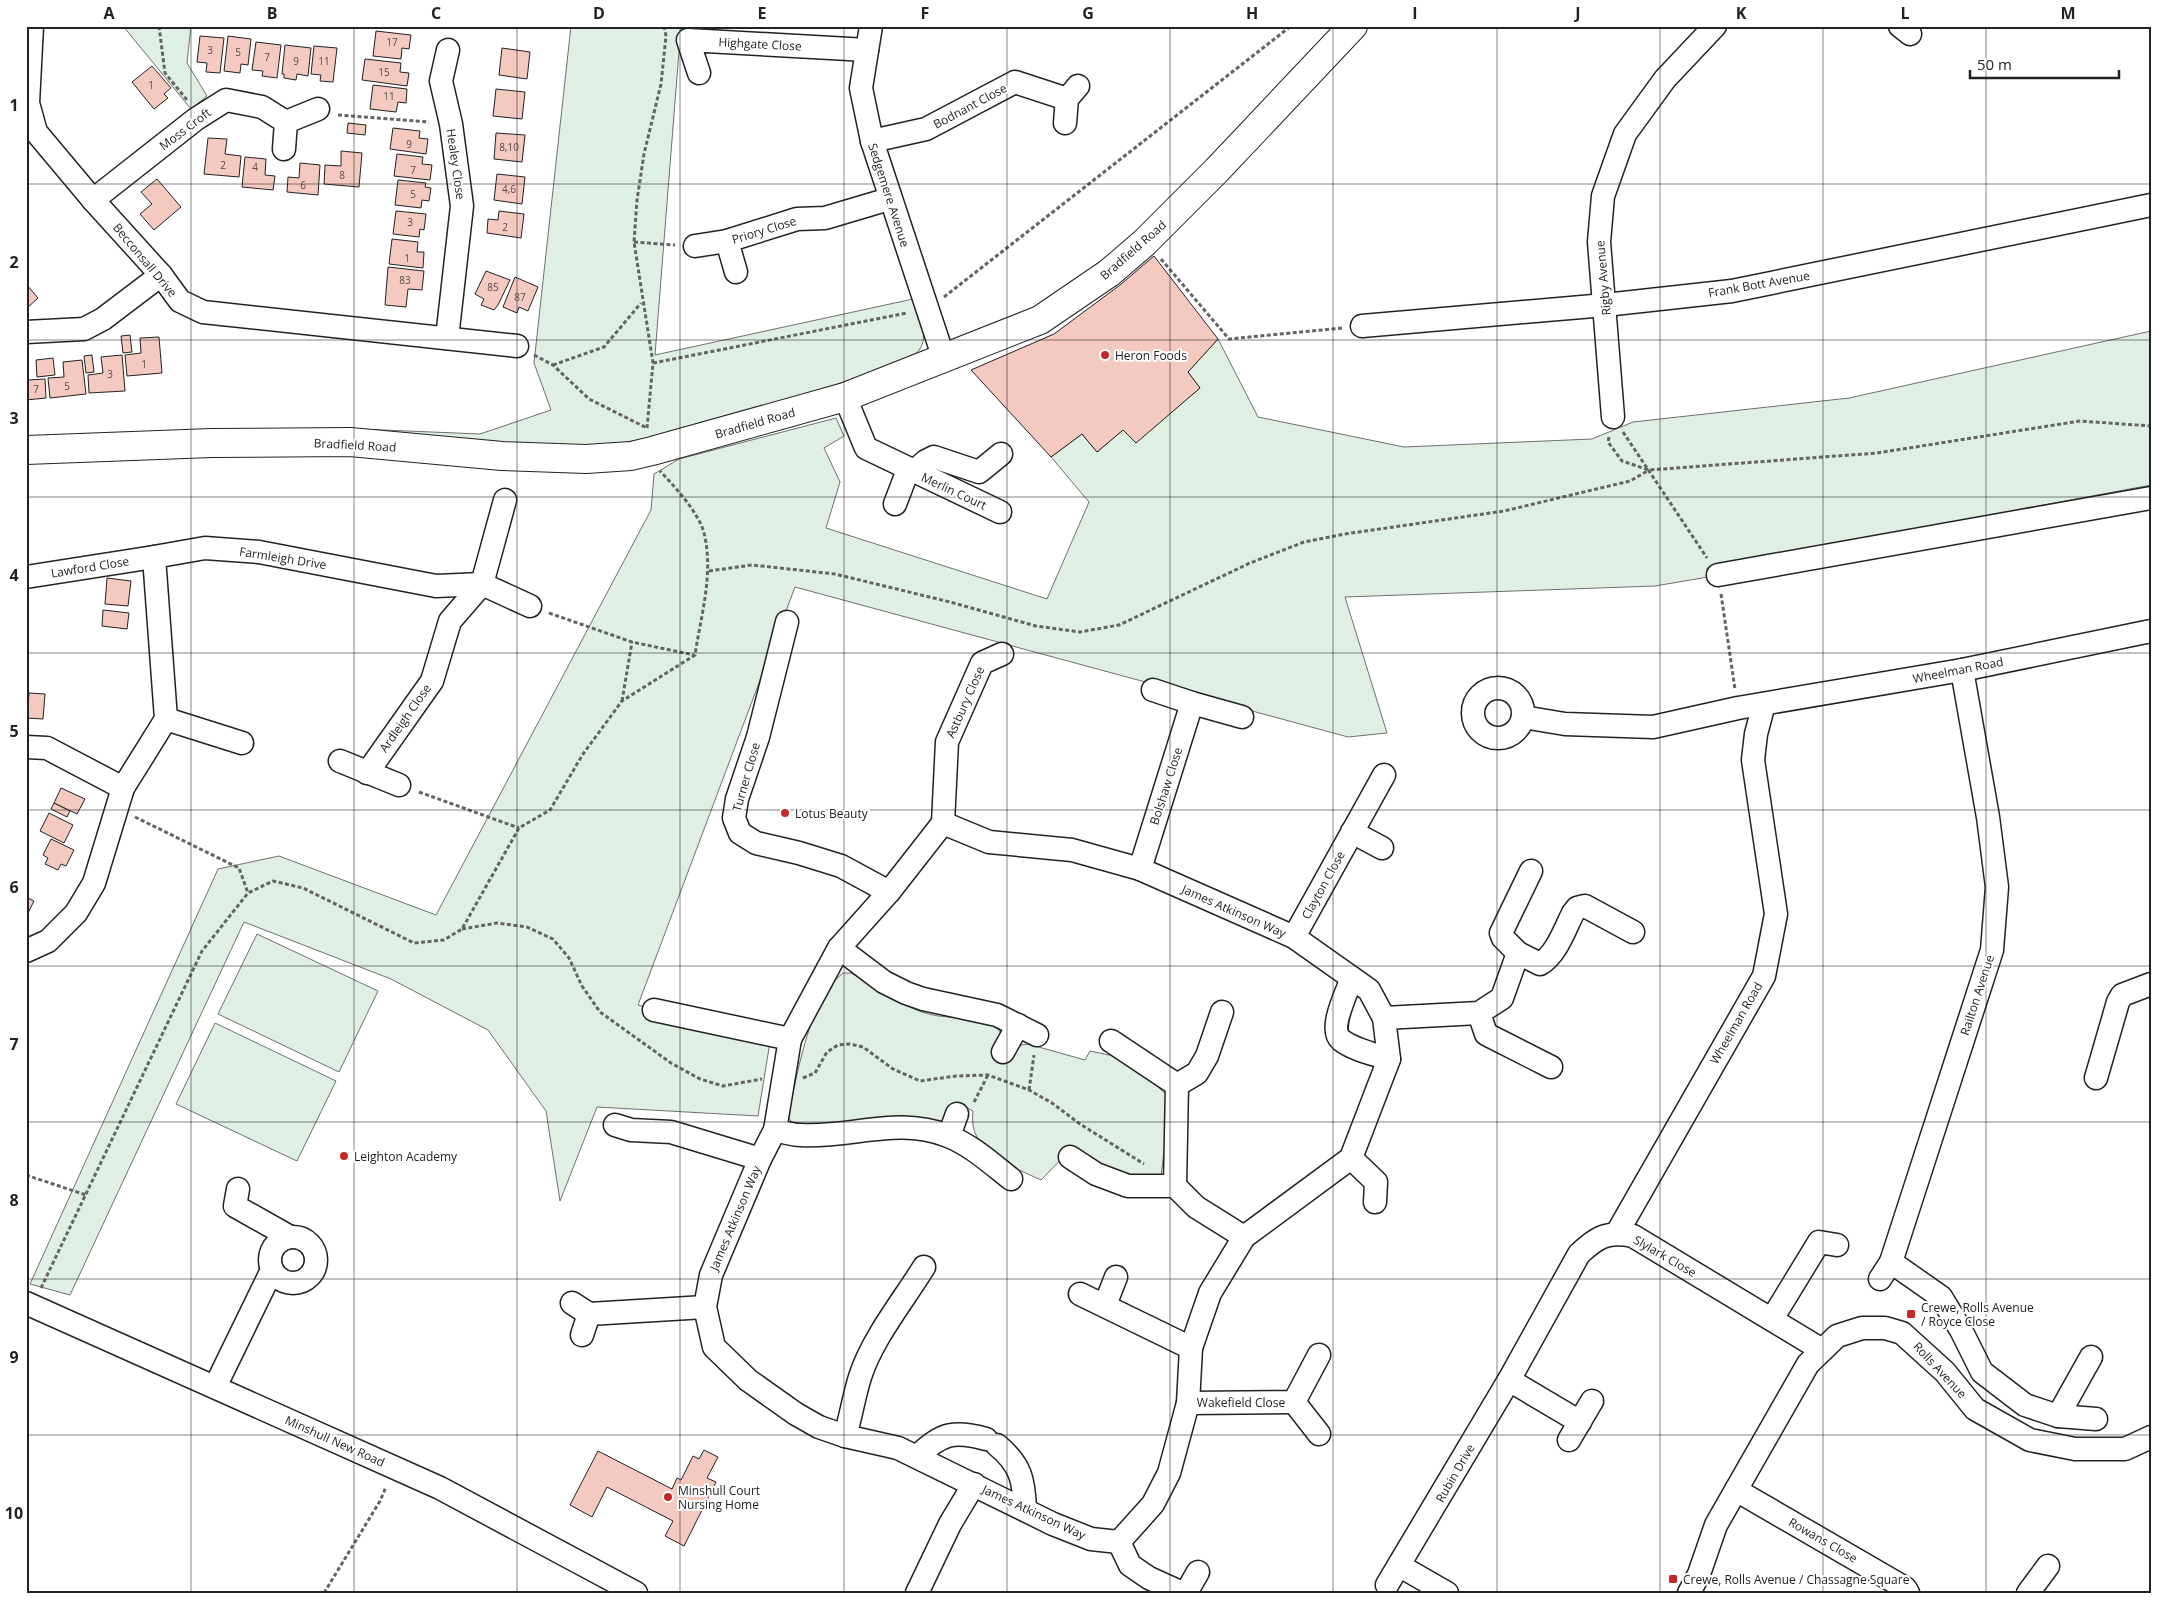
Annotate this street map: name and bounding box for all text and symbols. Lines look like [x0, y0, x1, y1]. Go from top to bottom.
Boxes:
text: A [103, 2, 115, 24]
text: B [267, 2, 277, 24]
text: C [431, 2, 441, 24]
text: D [593, 2, 605, 24]
text: E [758, 2, 767, 24]
text: F [921, 2, 929, 24]
text: G [1082, 2, 1094, 24]
text: H [1246, 2, 1258, 24]
text: I [1412, 2, 1418, 24]
text: J [1573, 2, 1581, 24]
text: K [1736, 2, 1747, 24]
text: L [1900, 2, 1910, 24]
text: M [2060, 2, 2076, 24]
street label: Highgate Close [718, 33, 802, 55]
house number: 17 [386, 35, 398, 49]
house number: 3 [207, 43, 213, 57]
house number: 5 [235, 45, 241, 59]
scale bar [1970, 48, 2118, 80]
house number: 7 [264, 50, 270, 64]
house number: 9 [293, 54, 299, 68]
house number: 11 [318, 54, 330, 68]
text: 50 m [1977, 54, 2012, 74]
house number: 15 [378, 65, 390, 79]
house number: 1 [148, 78, 154, 92]
street label: Bodnant Close [930, 79, 1010, 133]
house number: 11 [383, 89, 395, 103]
text: 1 [9, 94, 19, 116]
street label: Moss Croft [156, 104, 214, 154]
street label: Healey Close [443, 127, 469, 201]
house number: 9 [406, 137, 412, 151]
house number: 8,10 [499, 140, 519, 154]
street label: Sedgemere Avenue [864, 141, 914, 249]
house number: 2 [220, 158, 226, 172]
house number: 4 [252, 160, 258, 174]
house number: 7 [410, 163, 416, 177]
house number: 8 [339, 168, 345, 182]
house number: 6 [300, 178, 306, 192]
house number: 4,6 [502, 182, 516, 196]
house number: 5 [410, 187, 416, 201]
street label: Priory Close [730, 212, 799, 248]
house number: 3 [407, 215, 413, 229]
street label: Bradfield Road [1096, 216, 1170, 284]
street label: Becconsall Drive [109, 219, 181, 301]
house number: 2 [502, 220, 508, 234]
street label: Rigby Avenue [1591, 240, 1615, 316]
text: 2 [9, 251, 19, 273]
house number: 1 [404, 251, 410, 265]
street label: Frank Bott Avenue [1707, 267, 1811, 301]
house number: 83 [399, 273, 411, 287]
house number: 85 [487, 280, 499, 294]
house number: 87 [514, 290, 526, 304]
place label: Heron Foods [1115, 347, 1187, 364]
marker: Heron Foods [1099, 349, 1111, 361]
house number: 1 [141, 357, 147, 371]
house number: 3 [107, 367, 113, 381]
house number: 5 [64, 379, 70, 393]
house number: 7 [33, 382, 39, 396]
street label: Bradfield Road [713, 403, 797, 443]
text: 3 [9, 407, 19, 429]
street label: Bradfield Road [313, 434, 397, 456]
street label: Merlin Court [919, 468, 989, 514]
street label: Farmleigh Drive [238, 543, 328, 573]
street label: Lawford Close [50, 552, 131, 582]
text: 4 [9, 564, 19, 586]
street label: Wheelman Road [1911, 653, 2005, 687]
street label: Astbury Close [942, 663, 988, 740]
street label: Ardleigh Close [375, 680, 435, 756]
text: 5 [9, 720, 19, 742]
street label: Turner Close [728, 740, 764, 814]
street label: Bolshaw Close [1145, 745, 1187, 827]
place label: Lotus Beauty [795, 805, 869, 822]
marker: Lotus Beauty [779, 807, 791, 819]
street label: Clayton Close [1297, 848, 1349, 922]
text: 6 [9, 876, 19, 898]
street label: James Atkinson Way [1178, 880, 1290, 942]
street label: Railton Avenue [1956, 952, 1998, 1038]
street label: Wheelman Road [1706, 979, 1766, 1067]
text: 7 [9, 1033, 19, 1055]
place label: Leighton Academy [354, 1148, 458, 1165]
marker: Leighton Academy [338, 1150, 350, 1162]
street label: James Atkinson Way [705, 1162, 765, 1274]
text: 8 [9, 1189, 19, 1211]
street label: Slylark Close [1630, 1231, 1700, 1281]
place label: Crewe, Rolls Avenue / Royce Close [1921, 1299, 2034, 1330]
marker: Crewe, Rolls Avenue / Royce Close [1905, 1308, 1917, 1320]
street label: Rolls Avenue [1909, 1338, 1971, 1402]
text: 9 [9, 1346, 19, 1368]
street label: Wakefield Close [1197, 1394, 1285, 1411]
street label: Minshull New Road [282, 1411, 388, 1471]
street label: Rubin Drive [1431, 1440, 1479, 1505]
street label: James Atkinson Way [979, 1480, 1089, 1544]
place label: Minshull Court Nursing Home [678, 1482, 760, 1513]
marker: Minshull Court Nursing Home [662, 1491, 674, 1503]
text: 10 [5, 1502, 23, 1524]
street label: Rowans Close [1785, 1513, 1861, 1567]
place label: Crewe, Rolls Avenue / Chassagne Square [1683, 1571, 1910, 1588]
marker: Crewe, Rolls Avenue / Chassagne Square [1667, 1573, 1679, 1585]

